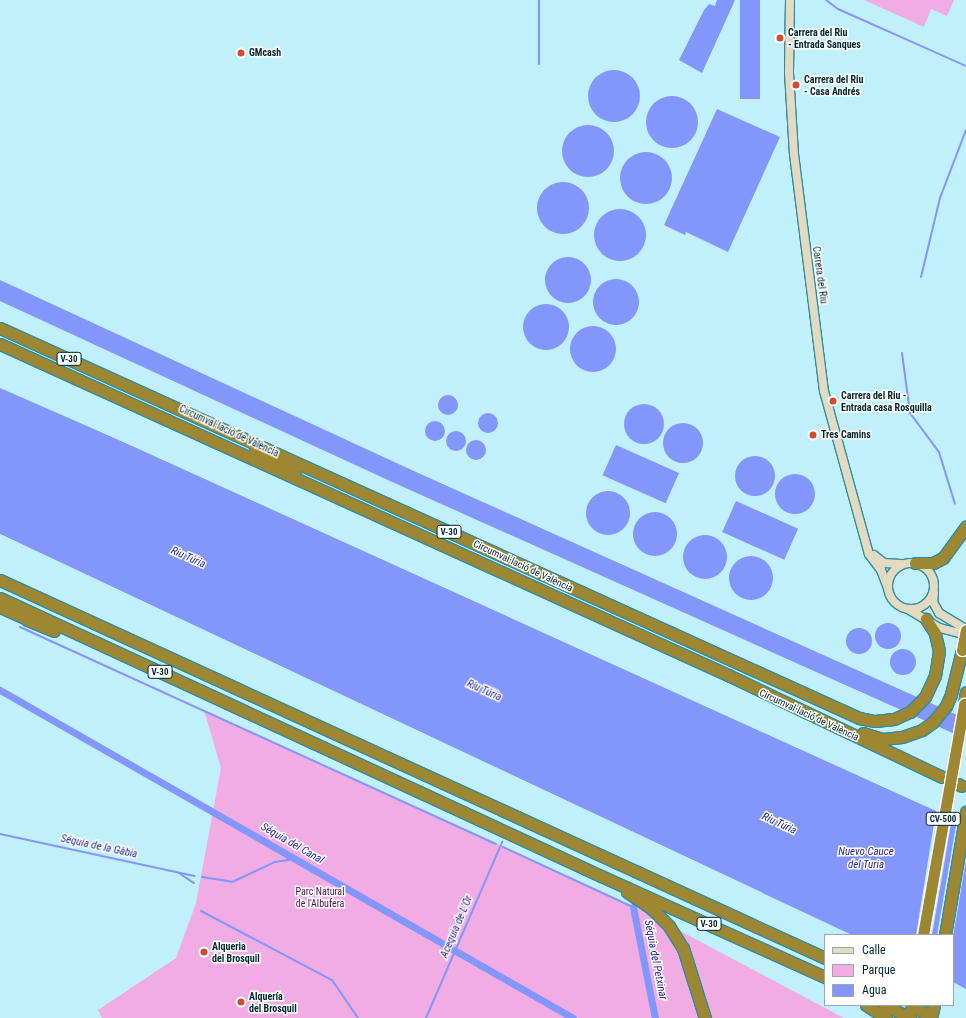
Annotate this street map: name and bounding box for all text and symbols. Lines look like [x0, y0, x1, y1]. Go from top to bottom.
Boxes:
place label: Carrera del Riu - Entrada Sanques [788, 26, 861, 50]
marker: Carrera del Riu - Entrada Sanques [775, 33, 785, 43]
place label: GMcash [249, 47, 281, 59]
marker: GMcash [236, 48, 246, 58]
place label: Carrera del Riu - Casa Andrés [804, 73, 863, 96]
marker: Carrera del Riu - Casa Andrés [791, 80, 801, 90]
street label: Carrera del Riu [810, 246, 830, 304]
road number: V-30 [56, 352, 82, 366]
place label: Carrera del Riu - Entrada casa Rosquilla [841, 389, 932, 412]
marker: Carrera del Riu - Entrada casa Rosquilla [828, 396, 838, 406]
street label: Circumval·lació de València [177, 403, 281, 459]
place label: Tres Camins [821, 429, 871, 441]
marker: Tres Camins [808, 430, 818, 440]
road number: V-30 [436, 525, 462, 539]
street label: Circumval·lació de València [471, 538, 575, 594]
water label: Riu Túria [169, 544, 207, 572]
road number: V-30 [147, 665, 173, 679]
water label: Riu Túria [465, 677, 503, 705]
street label: Circumval·lació de València [757, 687, 861, 743]
water label: Riu Túria [760, 810, 798, 838]
road number: CV-500 [925, 812, 961, 826]
water label: Séquia del Canal [258, 821, 326, 867]
water label: Séquia de la Gàbia [59, 832, 139, 862]
water label: Nuevo Cauce del Turia [838, 846, 894, 872]
park label: Parc Natural de l'Albufera [296, 885, 344, 908]
water label: Acequia de L'Or [438, 894, 476, 960]
road number: V-30 [696, 917, 722, 931]
water label: Séquia del Petxinar [641, 919, 669, 1001]
legend [824, 934, 954, 1006]
place label: Alqueria del Brosquil [212, 940, 260, 964]
text: Calle [862, 943, 886, 957]
marker: Alqueria del Brosquil [199, 947, 209, 957]
text: Parque [862, 963, 895, 977]
text: Agua [862, 983, 886, 997]
place label: Alquería del Brosquil [249, 990, 297, 1014]
marker: Alquería del Brosquil [236, 997, 246, 1007]

